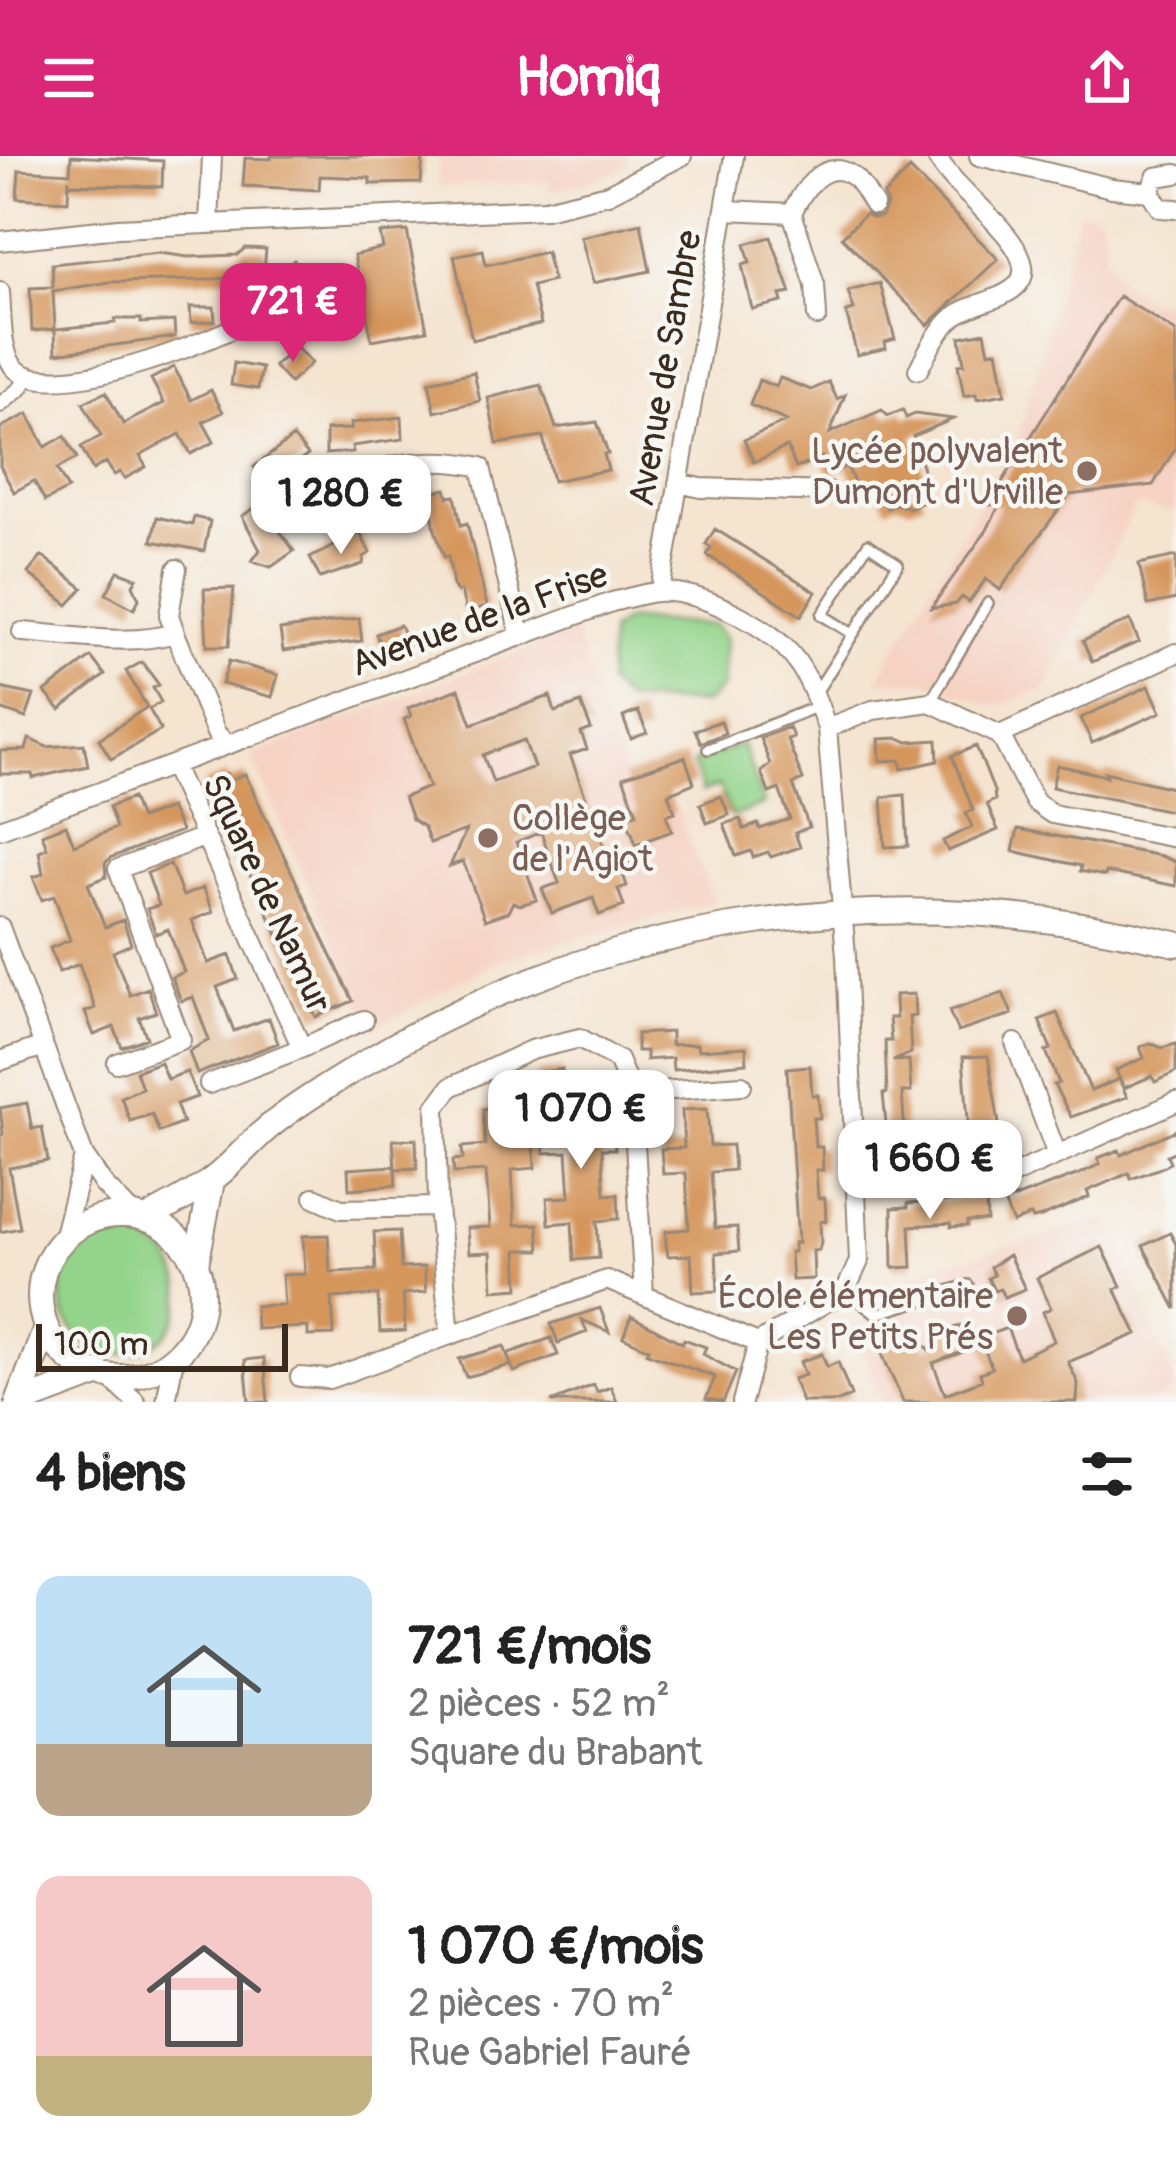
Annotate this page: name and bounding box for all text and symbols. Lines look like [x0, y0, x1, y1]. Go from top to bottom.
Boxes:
text: Homiq [516, 44, 660, 112]
icon: menu [36, 45, 102, 111]
icon: share [1074, 45, 1140, 111]
street label: Avenue de Sambre [619, 227, 712, 510]
pin: 721 € [209, 263, 377, 365]
text: 721 € [247, 277, 339, 326]
place label: Lycée polyvalent Dumont d'Urville [811, 429, 1063, 515]
pin: 1 280 € [230, 455, 452, 557]
marker: Lycée polyvalent Dumont d'Urville [1074, 458, 1100, 484]
text: 1 280 € [278, 469, 404, 518]
street label: Avenue de la Frise [345, 552, 614, 687]
street label: Square de Namur [192, 767, 342, 1020]
place label: Collège de l'Agiot [512, 796, 653, 882]
marker: Collège de l'Agiot [475, 825, 501, 851]
pin: 1 070 € [470, 1070, 692, 1172]
text: 1 070 € [515, 1084, 647, 1133]
pin: 1 660 € [819, 1120, 1041, 1222]
text: 1 660 € [865, 1134, 995, 1183]
place label: École élémentaire Les Petits Prés [718, 1274, 993, 1360]
marker: École élémentaire Les Petits Prés [1004, 1303, 1030, 1329]
scale bar [36, 1318, 288, 1371]
text: 100 m [54, 1324, 148, 1365]
icon: filters [1074, 1441, 1140, 1507]
text: 4 biens [36, 1442, 186, 1506]
text: 721 €/mois [408, 1615, 651, 1679]
icon: home [132, 1624, 276, 1768]
text: 2 pièces · 52 m² [408, 1679, 670, 1728]
text: Square du Brabant [408, 1728, 702, 1777]
text: 1 070 €/mois [408, 1915, 703, 1979]
icon: home [132, 1924, 276, 2068]
text: 2 pièces · 70 m² [408, 1979, 674, 2028]
text: Rue Gabriel Fauré [408, 2028, 692, 2077]

